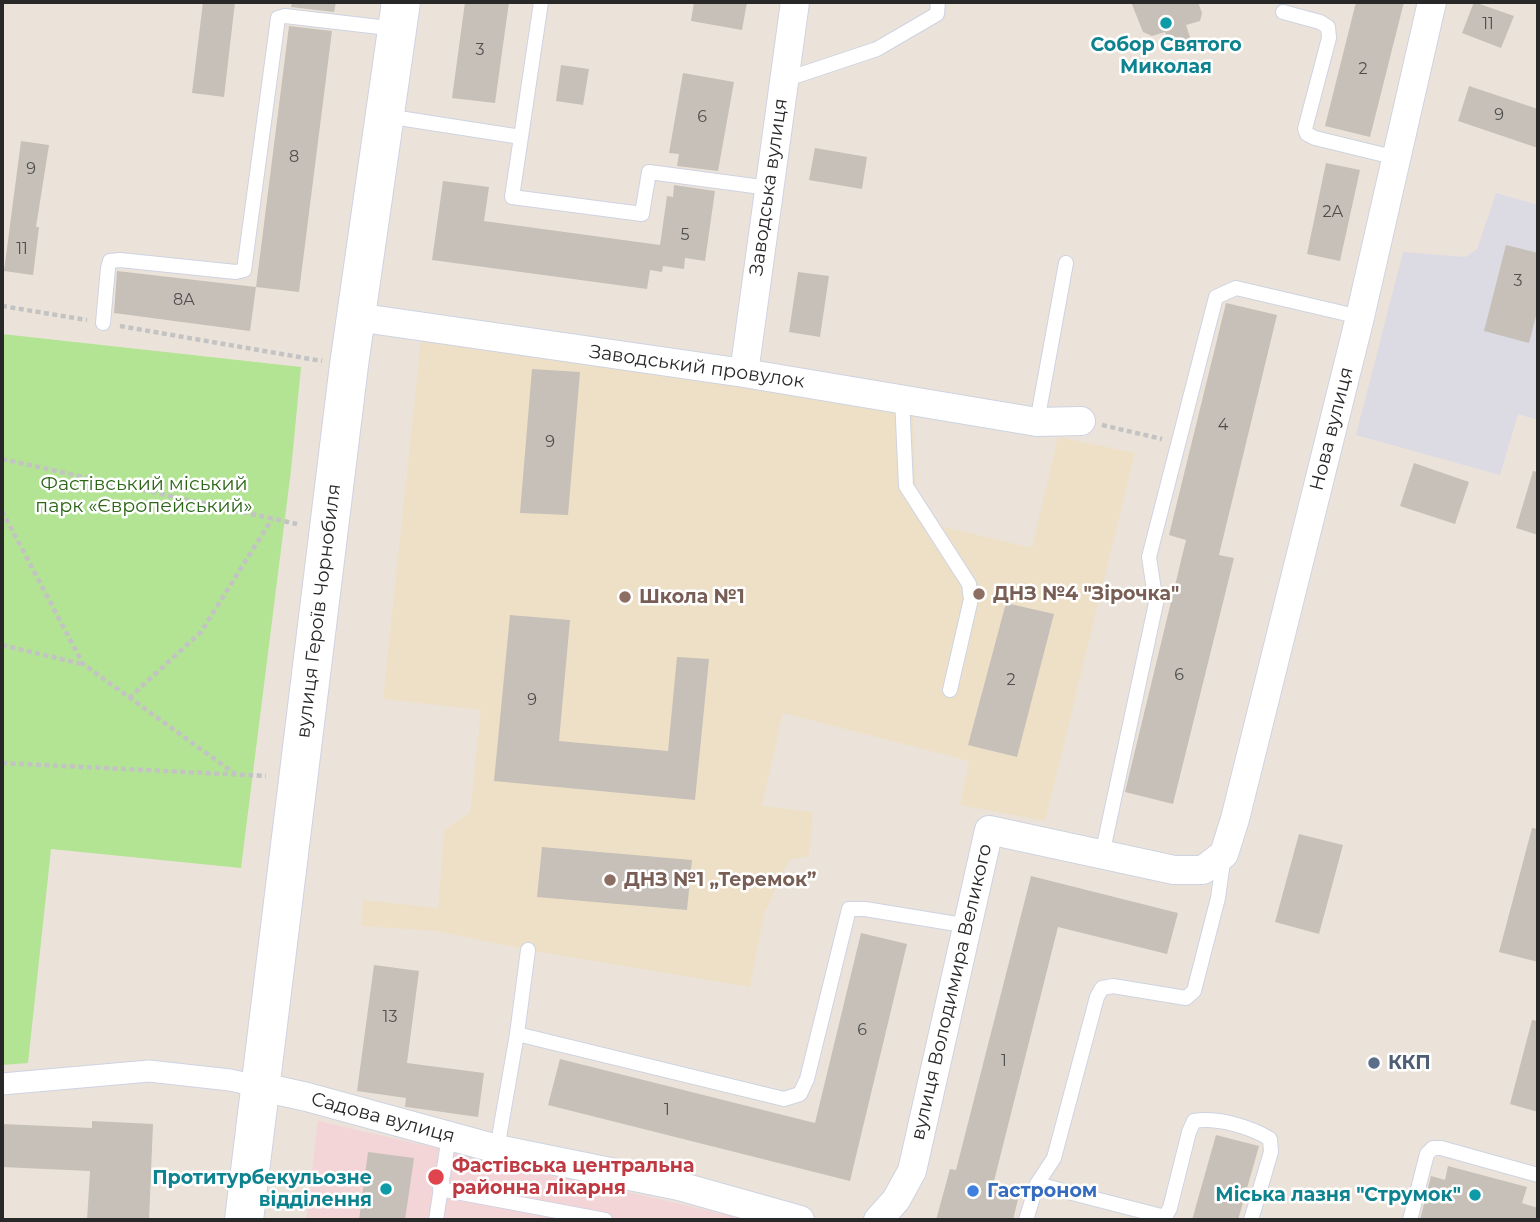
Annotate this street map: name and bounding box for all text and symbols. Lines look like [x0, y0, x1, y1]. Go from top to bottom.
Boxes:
house number: 11 [1482, 14, 1494, 34]
marker: Собор Святого Миколая [1158, 15, 1174, 31]
place label: Собор Святого Миколая [1090, 34, 1242, 78]
house number: 3 [475, 40, 485, 60]
house number: 2 [1358, 59, 1368, 79]
street label: Заводська вулиця [745, 97, 793, 277]
house number: 9 [1494, 105, 1504, 125]
house number: 6 [697, 107, 707, 127]
house number: 8 [289, 147, 299, 167]
house number: 9 [26, 159, 36, 179]
house number: 2А [1323, 202, 1343, 222]
house number: 5 [680, 225, 690, 245]
house number: 11 [16, 239, 28, 259]
house number: 3 [1513, 271, 1523, 291]
house number: 8А [173, 290, 195, 310]
street label: Заводський провулок [588, 341, 806, 393]
street label: Нова вулиця [1306, 365, 1358, 493]
house number: 4 [1218, 415, 1228, 435]
house number: 9 [545, 432, 555, 452]
park label: Фастівський міський парк «Європейський» [35, 473, 253, 517]
street label: вулиця Героїв Чорнобиля [292, 483, 346, 739]
place label: ДНЗ №4 "Зірочка" [993, 583, 1179, 605]
place label: Школа №1 [639, 586, 745, 608]
marker: ДНЗ №4 "Зірочка" [971, 586, 987, 602]
marker: Школа №1 [617, 589, 633, 605]
house number: 6 [1174, 665, 1184, 685]
house number: 2 [1006, 670, 1016, 690]
house number: 9 [527, 690, 537, 710]
street label: вулиця Володимира Великого [907, 842, 997, 1142]
place label: ДНЗ №1 „Теремок” [624, 869, 817, 891]
marker: ДНЗ №1 „Теремок” [602, 872, 618, 888]
house number: 13 [383, 1007, 397, 1027]
house number: 6 [857, 1020, 867, 1040]
house number: 1 [1001, 1051, 1007, 1071]
place label: ККП [1388, 1052, 1431, 1074]
marker: ККП [1366, 1055, 1382, 1071]
street label: Садова вулиця [309, 1088, 457, 1148]
house number: 1 [664, 1100, 670, 1120]
place label: Фастівська центральна районна лікарня [452, 1155, 694, 1199]
place label: Протитурбекульозне відділення [152, 1167, 372, 1211]
marker: Фастівська центральна районна лікарня [426, 1167, 446, 1187]
place label: Гастроном [987, 1180, 1097, 1202]
marker: Протитурбекульозне відділення [378, 1181, 394, 1197]
marker: Гастроном [965, 1183, 981, 1199]
place label: Міська лазня "Струмок" [1215, 1184, 1461, 1206]
marker: Міська лазня "Струмок" [1467, 1187, 1483, 1203]

